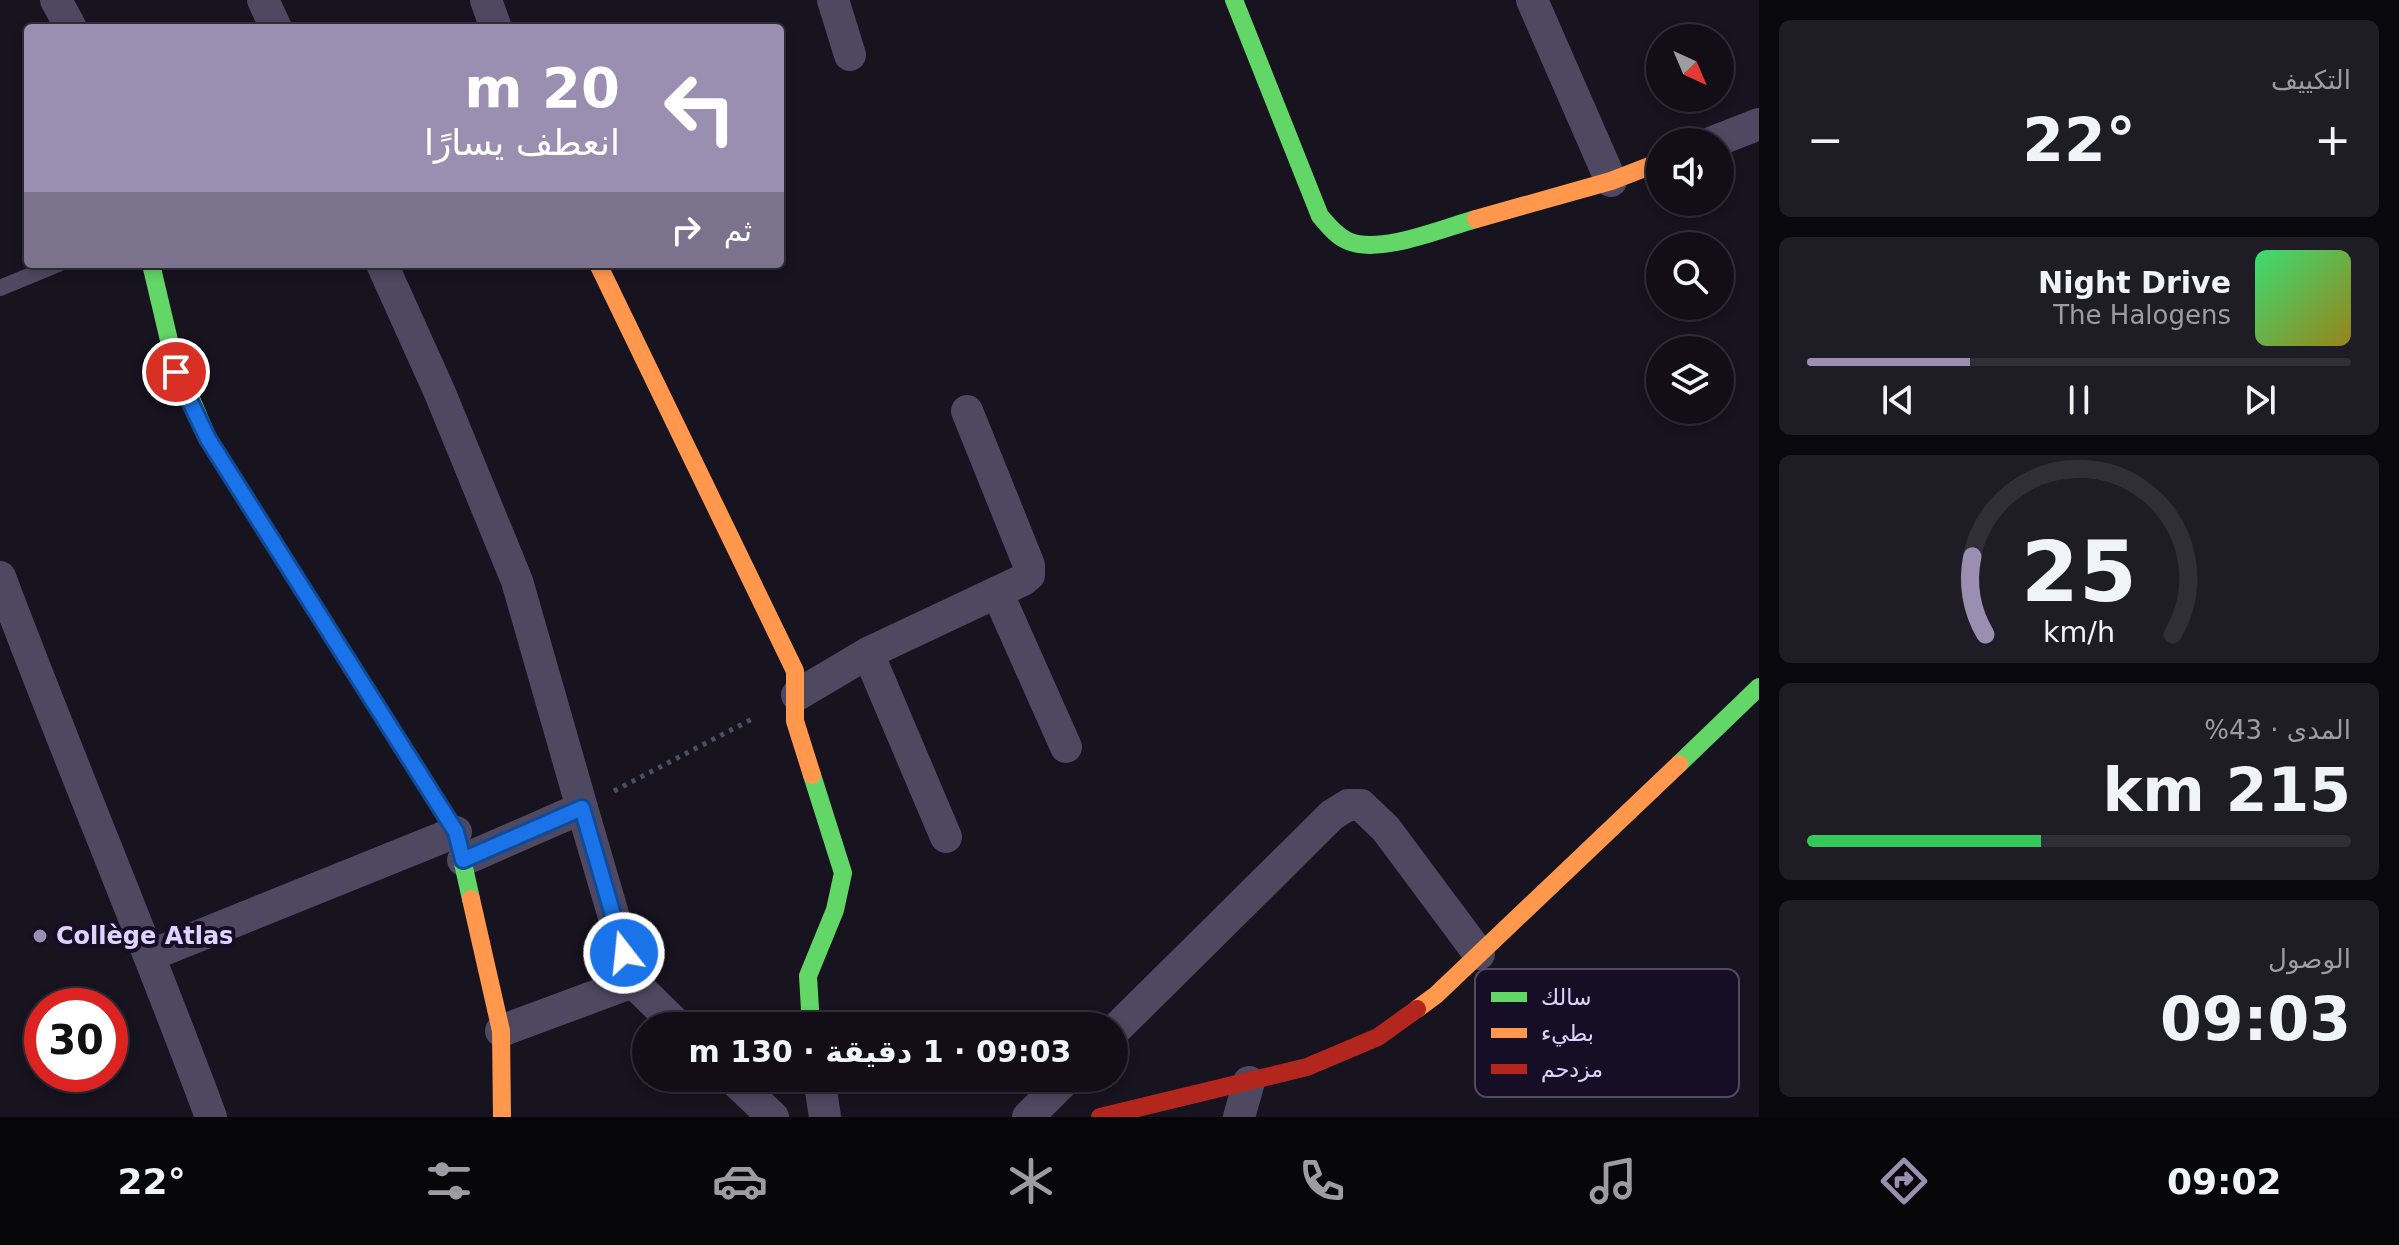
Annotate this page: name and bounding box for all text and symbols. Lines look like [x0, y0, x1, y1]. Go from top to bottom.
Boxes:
north arrow [1646, 24, 1734, 112]
map controls [1646, 24, 1734, 424]
text: 20 m [464, 55, 620, 120]
icon: left [648, 56, 752, 160]
text: التكييف [2271, 65, 2351, 95]
text: 22° [2022, 105, 2136, 175]
text: − [1807, 114, 1844, 165]
text: + [2314, 114, 2351, 165]
text: انعطف يسارًا [424, 122, 620, 163]
button: sound [1646, 128, 1734, 216]
icon: right [664, 208, 708, 252]
text: ثم [724, 213, 752, 248]
button: search [1646, 232, 1734, 320]
text: Night Drive [2038, 265, 2231, 300]
text: The Halogens [2053, 300, 2231, 330]
button: layers [1646, 336, 1734, 424]
pin [142, 338, 210, 406]
icon: arrive [154, 350, 198, 394]
icon: previous [1876, 378, 1920, 422]
icon: pause [2057, 378, 2101, 422]
icon: next [2238, 378, 2282, 422]
text: 25 [2021, 523, 2137, 620]
text: km/h [2043, 615, 2115, 649]
text: المدى · 43% [2204, 715, 2351, 745]
text: 215 km [2102, 755, 2351, 825]
position arrow [582, 911, 666, 995]
place label: Collège Atlas [56, 922, 233, 950]
marker: Collège Atlas [31, 927, 49, 945]
text: الوصول [2268, 944, 2351, 974]
legend [1475, 969, 1739, 1097]
text: 09:03 [2160, 984, 2351, 1054]
text: سالك [1541, 985, 1591, 1010]
speed limit sign: 30 [24, 988, 128, 1092]
text: بطيء [1541, 1021, 1594, 1047]
text: 09:03 · 1 دقيقة · 130 m [689, 1034, 1071, 1069]
text: مزدحم [1541, 1057, 1603, 1083]
icon: filters [421, 1153, 477, 1209]
icon: car [712, 1153, 768, 1209]
icon: climate [1003, 1153, 1059, 1209]
icon: phone [1294, 1153, 1350, 1209]
icon: music [1585, 1153, 1641, 1209]
icon: directions [1876, 1153, 1932, 1209]
text: 22° [118, 1161, 186, 1202]
text: 09:02 [2167, 1161, 2281, 1202]

